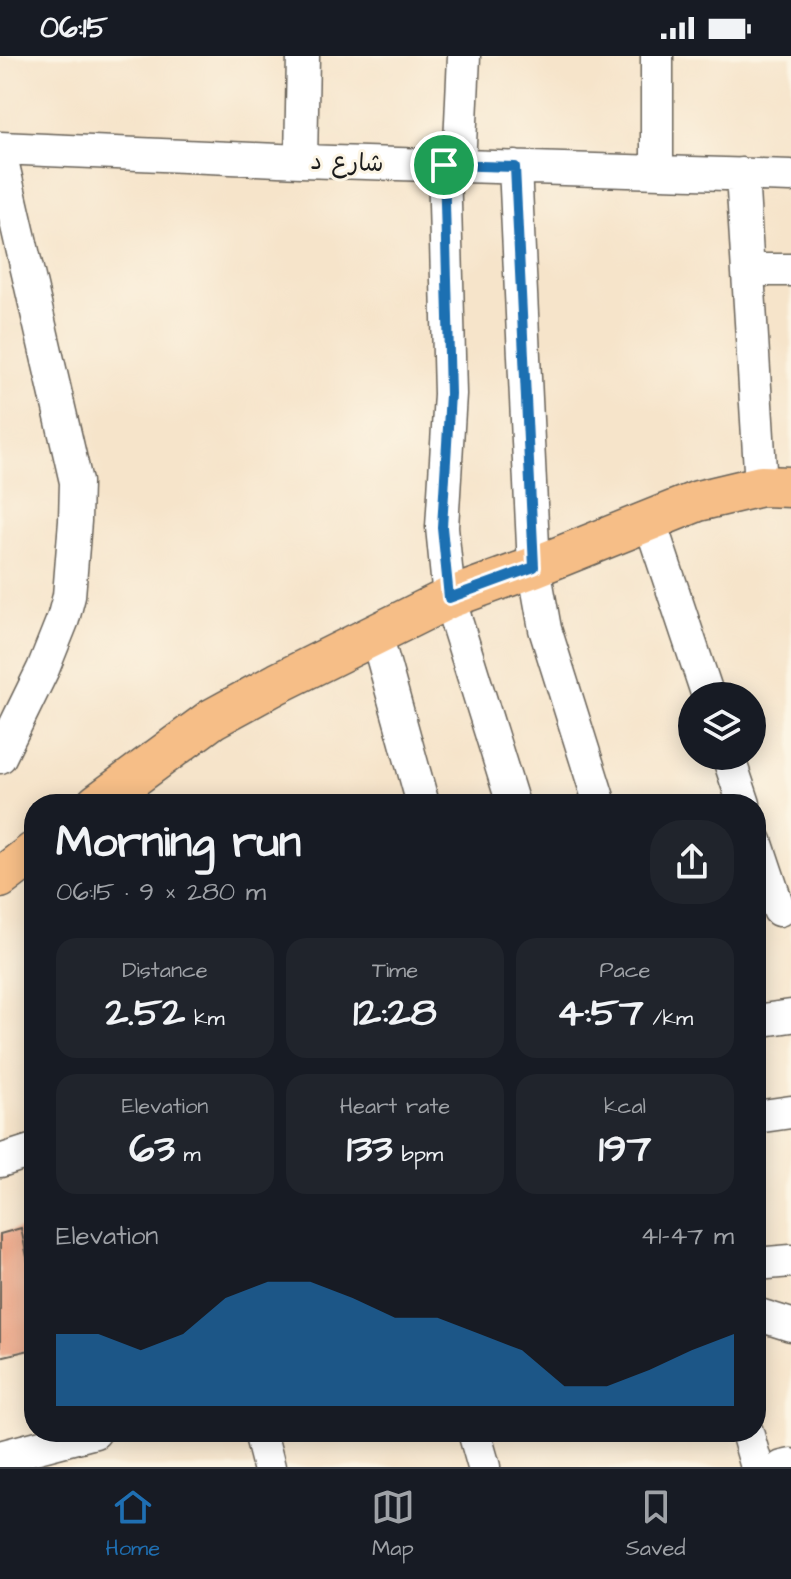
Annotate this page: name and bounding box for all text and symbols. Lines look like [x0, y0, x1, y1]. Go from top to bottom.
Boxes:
text: 06:15 [40, 7, 108, 49]
pin [410, 131, 478, 199]
icon: arrive [422, 143, 466, 187]
street label: شارع د [310, 145, 384, 181]
map controls [678, 682, 766, 770]
button: layers [678, 682, 766, 770]
text: Morning run [56, 813, 301, 874]
button: share [650, 820, 734, 904]
text: 06:15 · 9 × 280 m [56, 874, 266, 910]
text: Distance [122, 955, 208, 986]
text: Time [372, 955, 418, 986]
text: Pace [599, 955, 651, 986]
text: 2.52 [105, 986, 185, 1041]
text: 12:28 [353, 986, 437, 1041]
text: 4:57 [557, 986, 644, 1041]
text: km [185, 1003, 225, 1034]
text: /km [644, 1003, 693, 1034]
text: Elevation [122, 1091, 208, 1122]
text: Heart rate [340, 1091, 450, 1122]
text: kcal [604, 1091, 646, 1122]
text: 63 [129, 1122, 175, 1177]
text: 133 [347, 1122, 393, 1177]
text: 197 [599, 1122, 651, 1177]
text: m [175, 1139, 201, 1170]
text: bpm [393, 1139, 443, 1170]
text: Elevation [56, 1218, 158, 1254]
text: 41–47 m [641, 1218, 734, 1254]
tab: Home [105, 1485, 160, 1564]
tab: Map [371, 1485, 415, 1564]
tab: Saved [626, 1485, 686, 1564]

